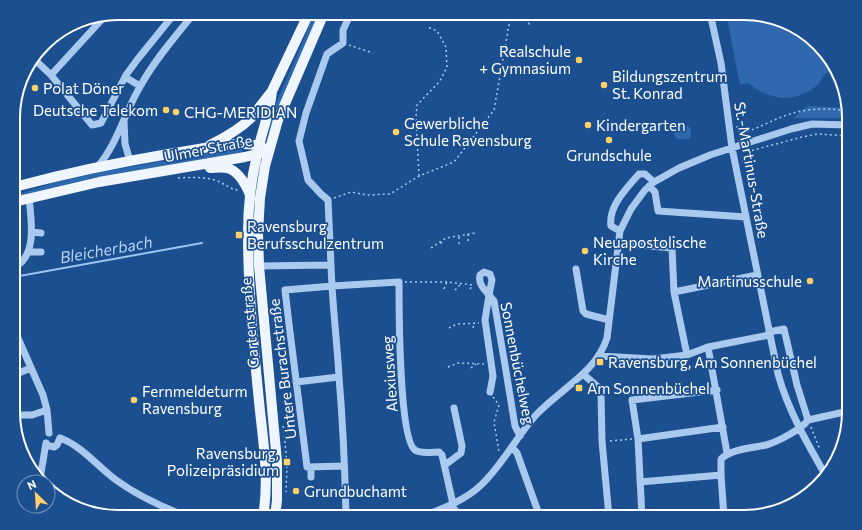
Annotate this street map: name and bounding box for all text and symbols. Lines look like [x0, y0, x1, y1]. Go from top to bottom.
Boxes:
place label: Realschule + Gymnasium [479, 42, 571, 77]
marker: Realschule + Gymnasium [574, 55, 584, 65]
place label: Bildungszentrum St. Konrad [612, 67, 728, 102]
place label: Polat Döner [43, 79, 124, 97]
marker: Bildungszentrum St. Konrad [599, 80, 609, 90]
marker: Polat Döner [30, 83, 40, 93]
street label: St.-Martinus-Straße [731, 100, 773, 240]
place label: Deutsche Telekom [33, 101, 158, 119]
place label: CHG-MERIDIAN [184, 103, 297, 121]
marker: Deutsche Telekom [161, 105, 171, 115]
marker: CHG-MERIDIAN [171, 107, 181, 117]
place label: Gewerbliche Schule Ravensburg [404, 114, 532, 149]
place label: Kindergarten [596, 116, 686, 134]
marker: Kindergarten [583, 120, 593, 130]
marker: Gewerbliche Schule Ravensburg [391, 127, 401, 137]
street label: Ulmer Straße [162, 131, 254, 165]
marker: Grundschule [604, 135, 614, 145]
place label: Grundschule [566, 146, 652, 164]
place label: Ravensburg Berufsschulzentrum [247, 217, 384, 252]
marker: Ravensburg Berufsschulzentrum [234, 230, 244, 240]
water label: Bleicherbach [58, 232, 154, 266]
place label: Neuapostolische Kirche [593, 233, 706, 268]
marker: Neuapostolische Kirche [580, 246, 590, 256]
place label: Martinusschule [697, 272, 802, 290]
marker: Martinusschule [805, 276, 815, 286]
street label: Gartenstraße [236, 277, 262, 369]
street label: Untere Burachstraße [264, 298, 300, 440]
street label: Sonnenbüchelweg [497, 300, 539, 426]
street label: Alexiusweg [377, 335, 401, 413]
place label: Ravensburg, Am Sonnenbüchel [608, 353, 817, 371]
marker: Ravensburg, Am Sonnenbüchel [595, 357, 605, 367]
place label: Am Sonnenbüchel [587, 379, 710, 397]
place label: Fernmeldeturm Ravensburg [142, 382, 248, 417]
marker: Am Sonnenbüchel [574, 383, 584, 393]
marker: Fernmeldeturm Ravensburg [129, 395, 139, 405]
place label: Ravensburg, Polizeipräsidium [167, 444, 279, 479]
marker: Ravensburg, Polizeipräsidium [282, 457, 292, 467]
north arrow [16, 474, 56, 514]
text: N [25, 477, 38, 492]
place label: Grundbuchamt [304, 482, 407, 500]
marker: Grundbuchamt [291, 486, 301, 496]

